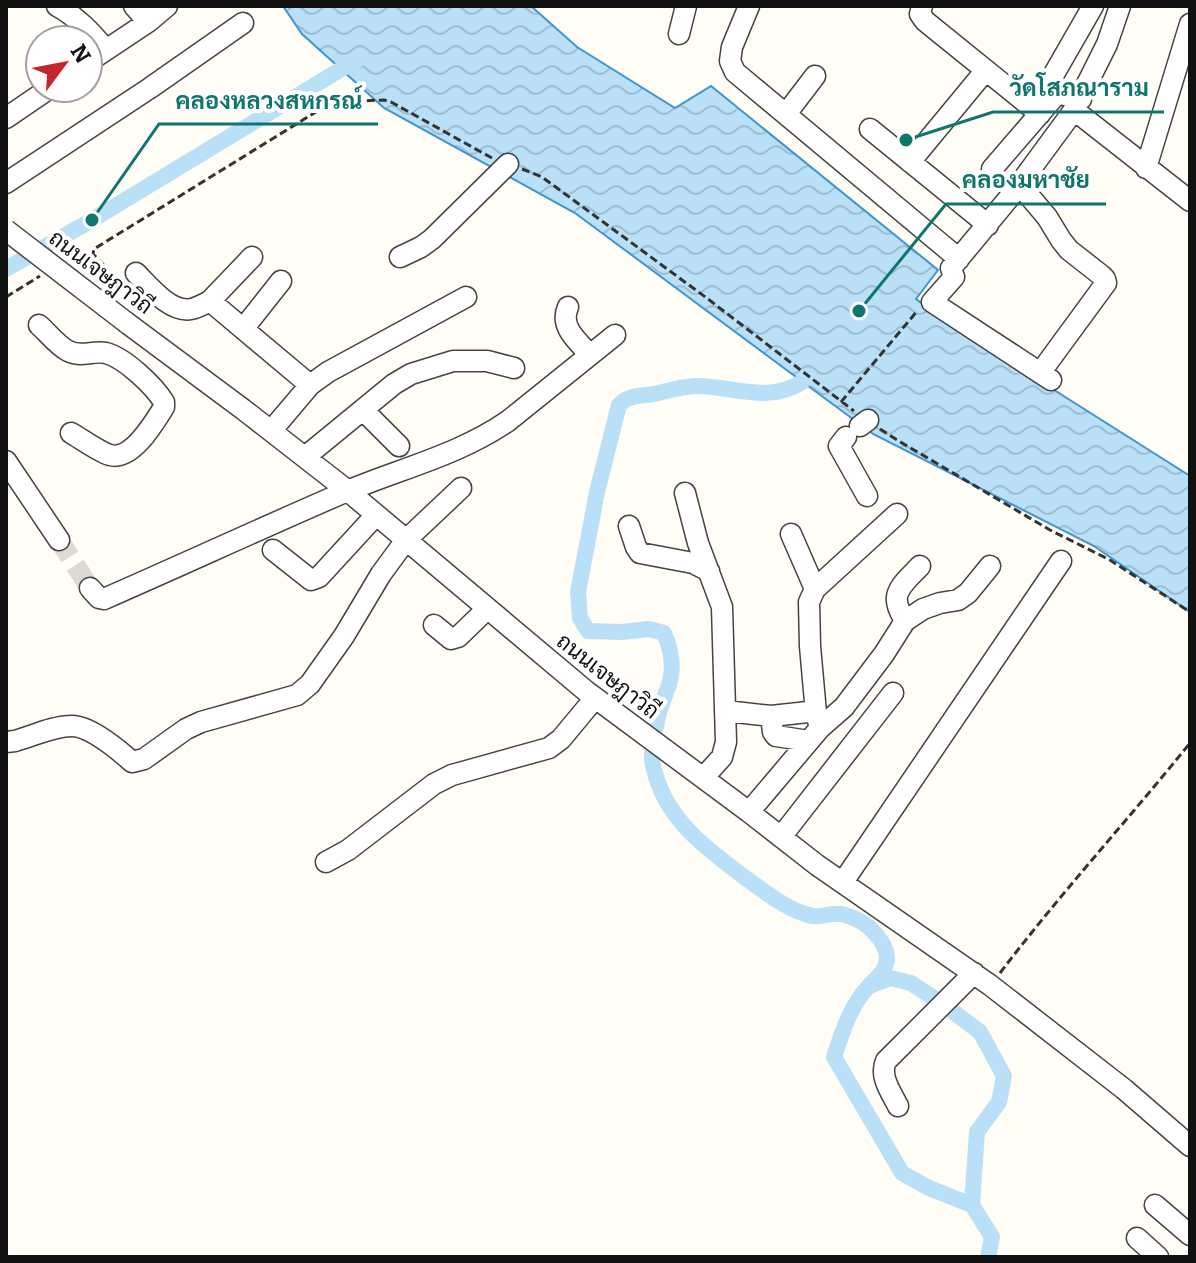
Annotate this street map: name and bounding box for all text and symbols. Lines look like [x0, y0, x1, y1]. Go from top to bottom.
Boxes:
north arrow [24, 24, 104, 104]
text: N [65, 39, 96, 68]
callout: วัดโสภณาราม [993, 64, 1164, 112]
text: วัดโสภณาราม [1009, 72, 1149, 102]
callout: คลองหลวงสหกรณ์ [159, 76, 378, 124]
text: คลองหลวงสหกรณ์ [175, 85, 363, 115]
callout: คลองมหาชัย [946, 156, 1106, 204]
text: คลองมหาชัย [962, 165, 1090, 194]
street label: ถนนเจษฎาวิถี [43, 224, 158, 321]
street label: ถนนเจษฎาวิถี [550, 628, 665, 726]

